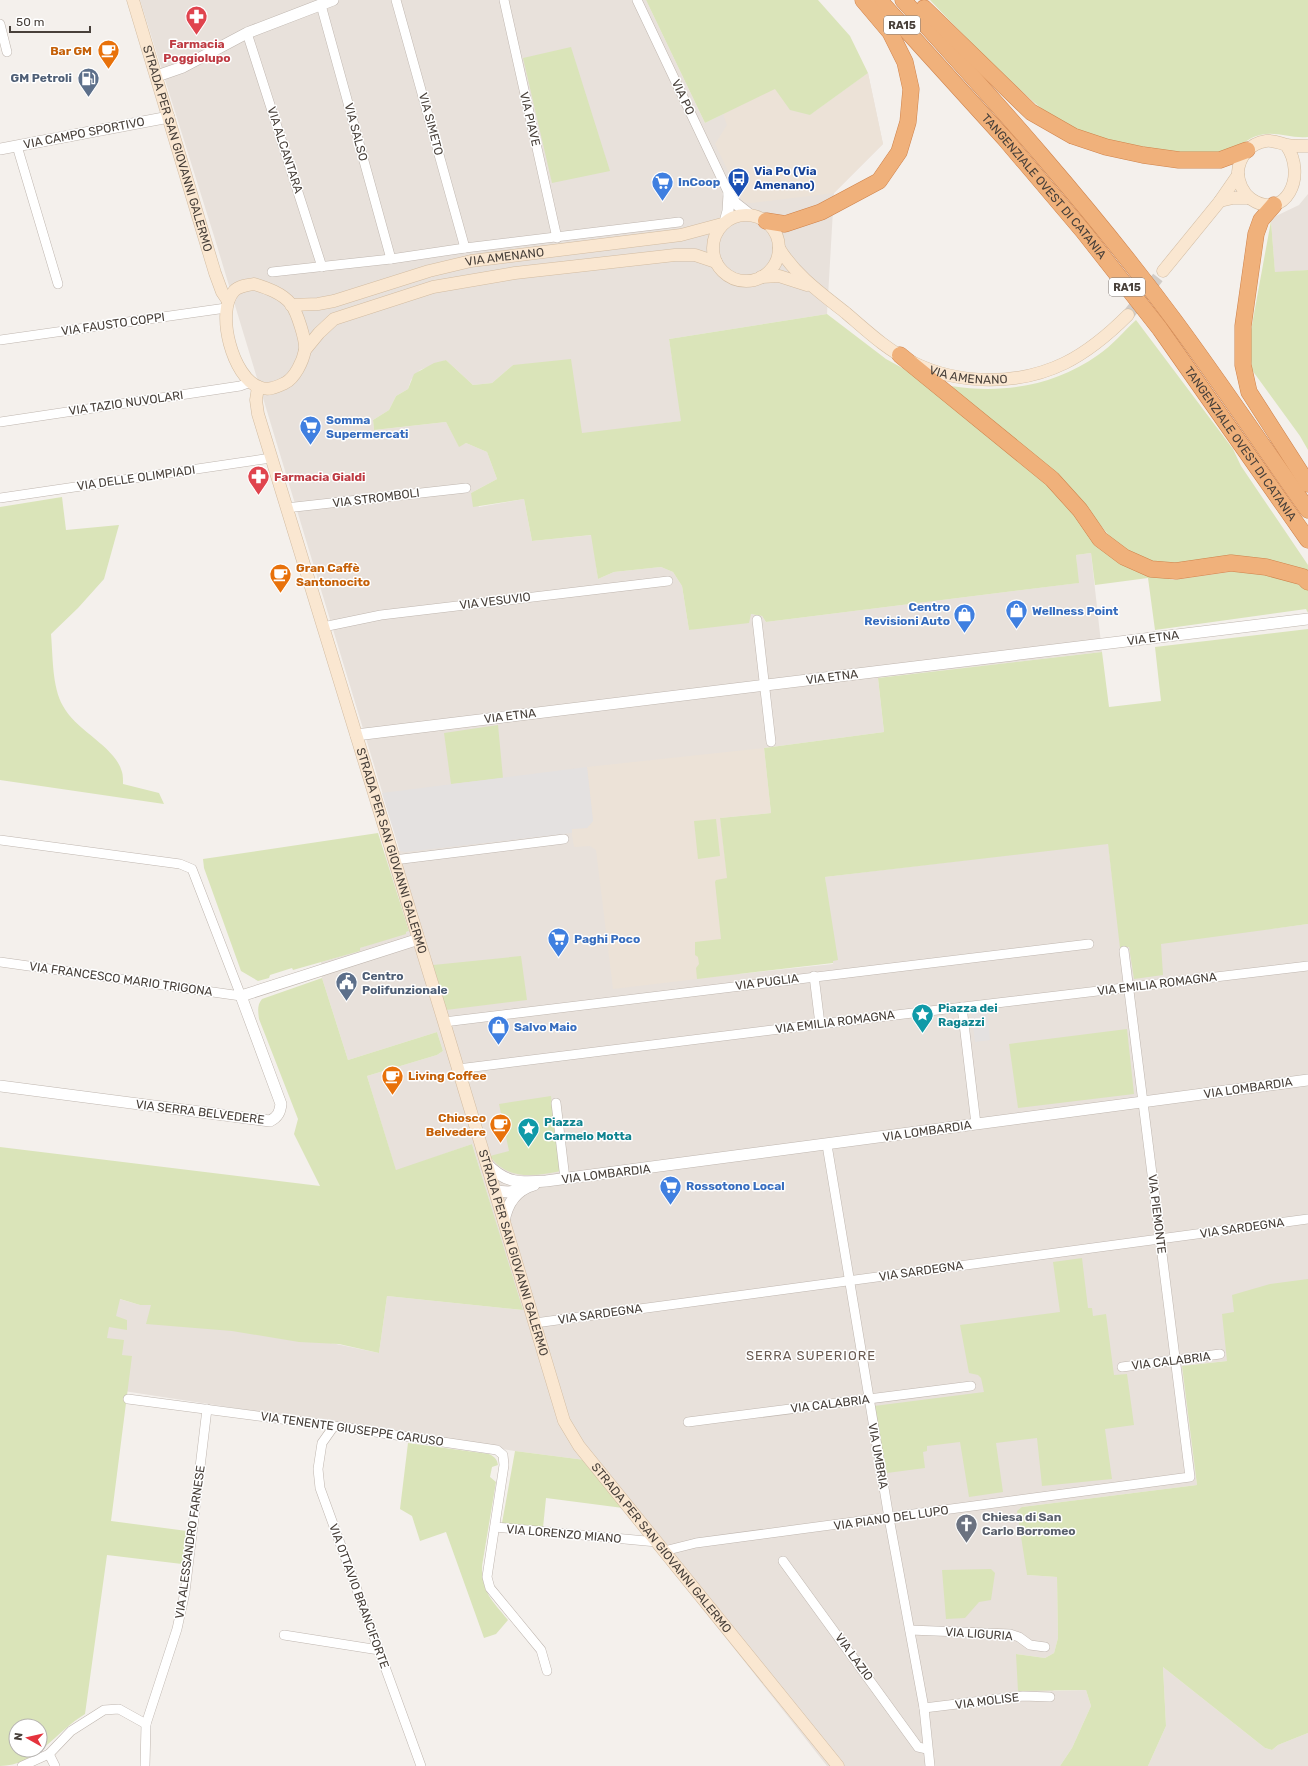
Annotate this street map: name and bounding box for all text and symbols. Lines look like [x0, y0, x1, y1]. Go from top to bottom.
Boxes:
pharmacy icon: Farmacia Poggiolupo [184, 4, 210, 37]
scale bar [10, 8, 90, 34]
text: 50 m [16, 15, 44, 29]
road number: RA15 [884, 16, 920, 34]
place label: Farmacia Poggiolupo [163, 37, 231, 65]
cafe icon: Bar GM [95, 38, 121, 71]
place label: Bar GM [50, 44, 92, 58]
street label: STRADA PER SAN GIOVANNI GALERMO [140, 44, 215, 253]
fuel station icon: GM Petroli [75, 65, 101, 98]
place label: GM Petroli [11, 71, 72, 85]
street label: VIA PO [669, 77, 697, 117]
street label: VIA PIAVE [517, 90, 543, 148]
street label: VIA SIMETO [416, 91, 446, 157]
street label: VIA SALSO [342, 101, 370, 163]
street label: VIA ALCANTARA [264, 105, 306, 195]
street label: TANGENZIALE OVEST DI CATANIA [979, 111, 1109, 262]
street label: VIA CAMPO SPORTIVO [22, 114, 146, 152]
place label: Via Po (Via Amenano) [754, 164, 817, 192]
bus stop icon: Via Po (Via Amenano) [726, 165, 752, 198]
supermarket icon: InCoop [649, 169, 675, 202]
place label: InCoop [678, 175, 721, 189]
street label: VIA AMENANO [464, 245, 545, 269]
road number: RA15 [1109, 278, 1145, 296]
street label: VIA FAUSTO COPPI [60, 310, 166, 338]
street label: VIA AMENANO [927, 363, 1008, 387]
street label: TANGENZIALE OVEST DI CATANIA [1182, 364, 1299, 524]
street label: VIA TAZIO NUVOLARI [68, 388, 184, 418]
place label: Somma Supermercati [326, 413, 408, 441]
supermarket icon: Somma Supermercati [298, 414, 324, 447]
street label: VIA DELLE OLIMPIADI [76, 463, 196, 493]
pharmacy icon: Farmacia Gialdi [245, 464, 271, 497]
place label: Farmacia Gialdi [274, 470, 366, 484]
street label: VIA STROMBOLI [332, 486, 420, 510]
place label: Gran Caffè Santonocito [296, 561, 370, 589]
cafe icon: Gran Caffè Santonocito [268, 562, 294, 595]
street label: VIA VESUVIO [459, 590, 531, 612]
shop icon: Wellness Point [1004, 598, 1030, 631]
place label: Centro Revisioni Auto [864, 600, 950, 628]
shop icon: Centro Revisioni Auto [952, 601, 978, 634]
place label: Wellness Point [1032, 604, 1119, 618]
street label: VIA ETNA [1126, 628, 1180, 648]
street label: VIA ETNA [805, 667, 859, 687]
street label: VIA ETNA [483, 706, 537, 726]
street label: STRADA PER SAN GIOVANNI GALERMO [353, 746, 430, 955]
supermarket icon: Paghi Poco [546, 926, 572, 959]
place label: Paghi Poco [574, 932, 640, 946]
street label: VIA FRANCESCO MARIO TRIGONA [28, 959, 214, 999]
place label: Centro Polifunzionale [362, 969, 448, 997]
public building icon: Centro Polifunzionale [334, 970, 360, 1003]
street label: VIA EMILIA ROMAGNA [1096, 970, 1218, 998]
street label: VIA PUGLIA [734, 971, 800, 993]
place label: Piazza dei Ragazzi [938, 1001, 998, 1029]
place icon: Piazza dei Ragazzi [909, 1002, 935, 1035]
street label: VIA EMILIA ROMAGNA [774, 1008, 896, 1036]
shop icon: Salvo Maio [485, 1014, 511, 1047]
place label: Salvo Maio [514, 1020, 577, 1034]
cafe icon: Living Coffee [380, 1063, 406, 1096]
place label: Living Coffee [408, 1069, 487, 1083]
street label: VIA LOMBARDIA [1203, 1075, 1293, 1101]
street label: VIA SERRA BELVEDERE [135, 1097, 265, 1127]
place label: Chiosco Belvedere [426, 1111, 486, 1139]
cafe icon: Chiosco Belvedere [488, 1112, 514, 1145]
place label: Piazza Carmelo Motta [544, 1115, 632, 1143]
place icon: Piazza Carmelo Motta [515, 1116, 541, 1149]
street label: VIA LOMBARDIA [882, 1118, 972, 1144]
street label: STRADA PER SAN GIOVANNI GALERMO [476, 1148, 551, 1358]
street label: VIA LOMBARDIA [561, 1162, 651, 1186]
supermarket icon: Rossotono Local [658, 1173, 684, 1206]
street label: VIA PIEMONTE [1145, 1173, 1169, 1255]
place label: Rossotono Local [686, 1179, 785, 1193]
street label: VIA SARDEGNA [1199, 1215, 1285, 1241]
street label: VIA SARDEGNA [878, 1258, 964, 1284]
street label: VIA SARDEGNA [557, 1301, 643, 1327]
district label: SERRA SUPERIORE [746, 1348, 876, 1363]
street label: VIA CALABRIA [1131, 1349, 1211, 1373]
street label: VIA CALABRIA [790, 1392, 870, 1416]
street label: VIA TENENTE GIUSEPPE CARUSO [259, 1409, 445, 1449]
street label: VIA UMBRIA [865, 1422, 891, 1490]
street label: STRADA PER SAN GIOVANNI GALERMO [588, 1460, 734, 1636]
street label: VIA ALESSANDRO FARNESE [172, 1464, 208, 1620]
street label: VIA PIANO DEL LUPO [833, 1503, 949, 1533]
place label: Chiesa di San Carlo Borromeo [982, 1510, 1076, 1538]
church icon: Chiesa di San Carlo Borromeo [954, 1511, 980, 1544]
street label: VIA OTTAVIO BRANCIFORTE [326, 1522, 392, 1670]
street label: VIA LORENZO MIANO [506, 1522, 622, 1546]
street label: VIA LIGURIA [945, 1625, 1013, 1643]
street label: VIA LAZIO [832, 1631, 876, 1683]
street label: VIA MOLISE [954, 1690, 1020, 1712]
north arrow [8, 1718, 48, 1758]
text: N [12, 1732, 26, 1742]

